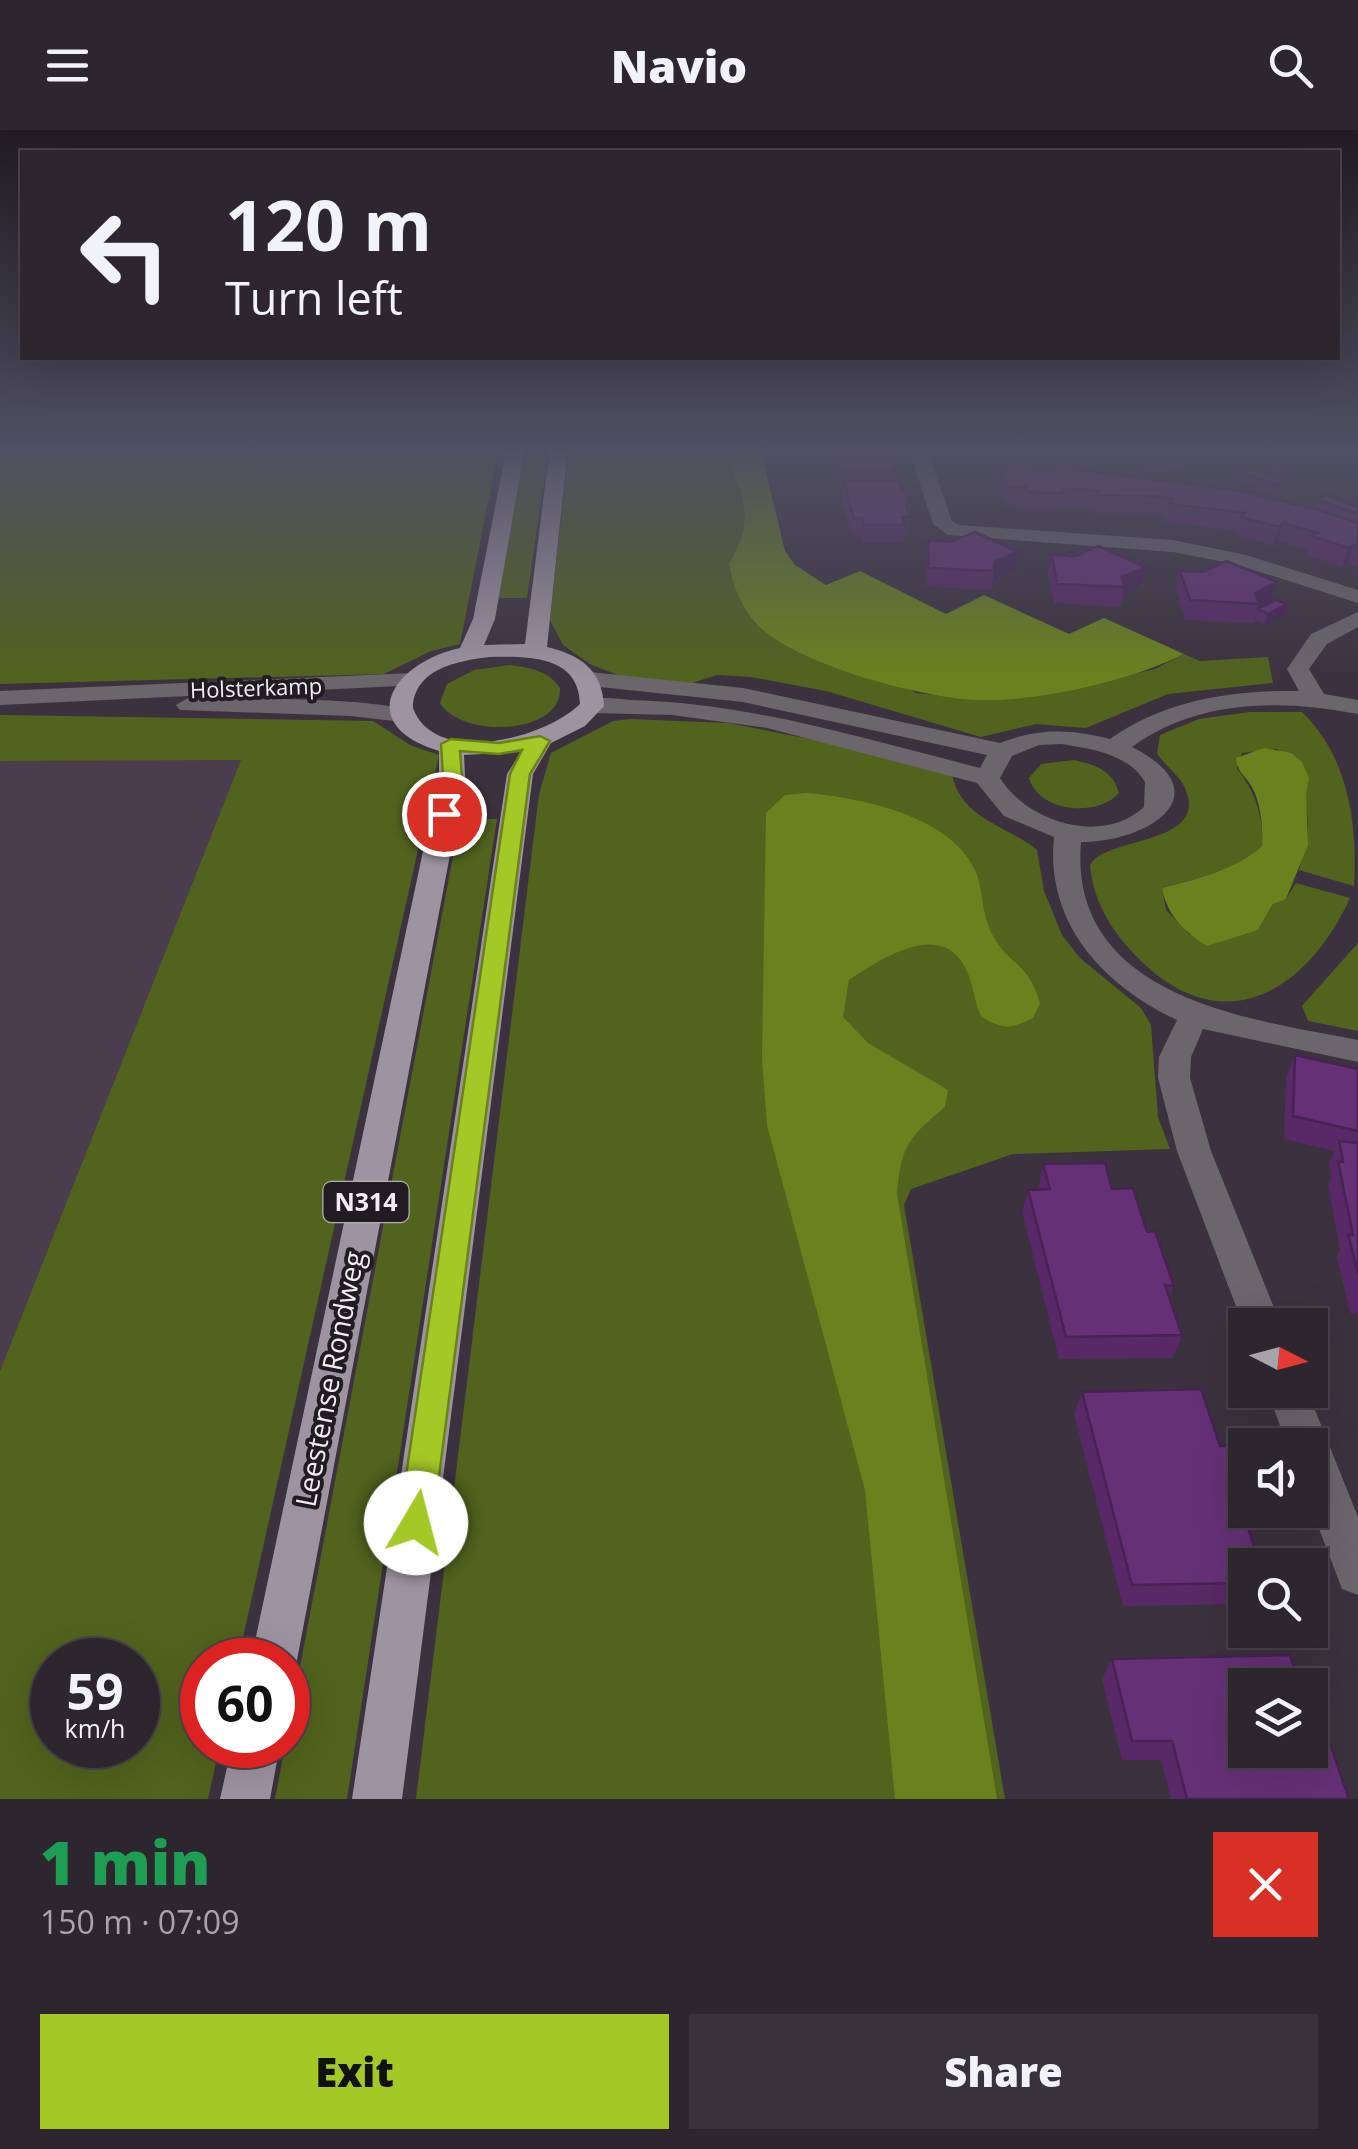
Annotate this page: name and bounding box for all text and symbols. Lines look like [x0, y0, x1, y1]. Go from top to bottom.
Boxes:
text: Navio [611, 35, 747, 96]
icon: menu [40, 38, 95, 93]
icon: search [1263, 38, 1318, 93]
text: 120 m [225, 176, 432, 272]
icon: left [60, 190, 190, 320]
text: Turn left [225, 267, 403, 328]
street label: Holsterkamp [189, 670, 323, 704]
pin [402, 772, 487, 857]
icon: arrive [417, 787, 472, 842]
road number: N314 [324, 1182, 408, 1222]
street label: Leestense Rondweg [286, 1248, 372, 1510]
north arrow [1228, 1308, 1328, 1408]
map controls [1228, 1308, 1328, 1768]
button: sound [1228, 1428, 1328, 1528]
position arrow [364, 1471, 468, 1575]
button: search [1228, 1548, 1328, 1648]
speed limit sign: 60 [180, 1638, 310, 1768]
text: 59 [66, 1657, 124, 1725]
button: layers [1228, 1668, 1328, 1768]
text: km/h [65, 1711, 125, 1745]
text: 1 min [40, 1821, 210, 1903]
button: close [1213, 1832, 1318, 1937]
text: 150 m · 07:09 [40, 1900, 239, 1943]
button: Exit [40, 2014, 669, 2129]
button: Share [689, 2014, 1318, 2129]

